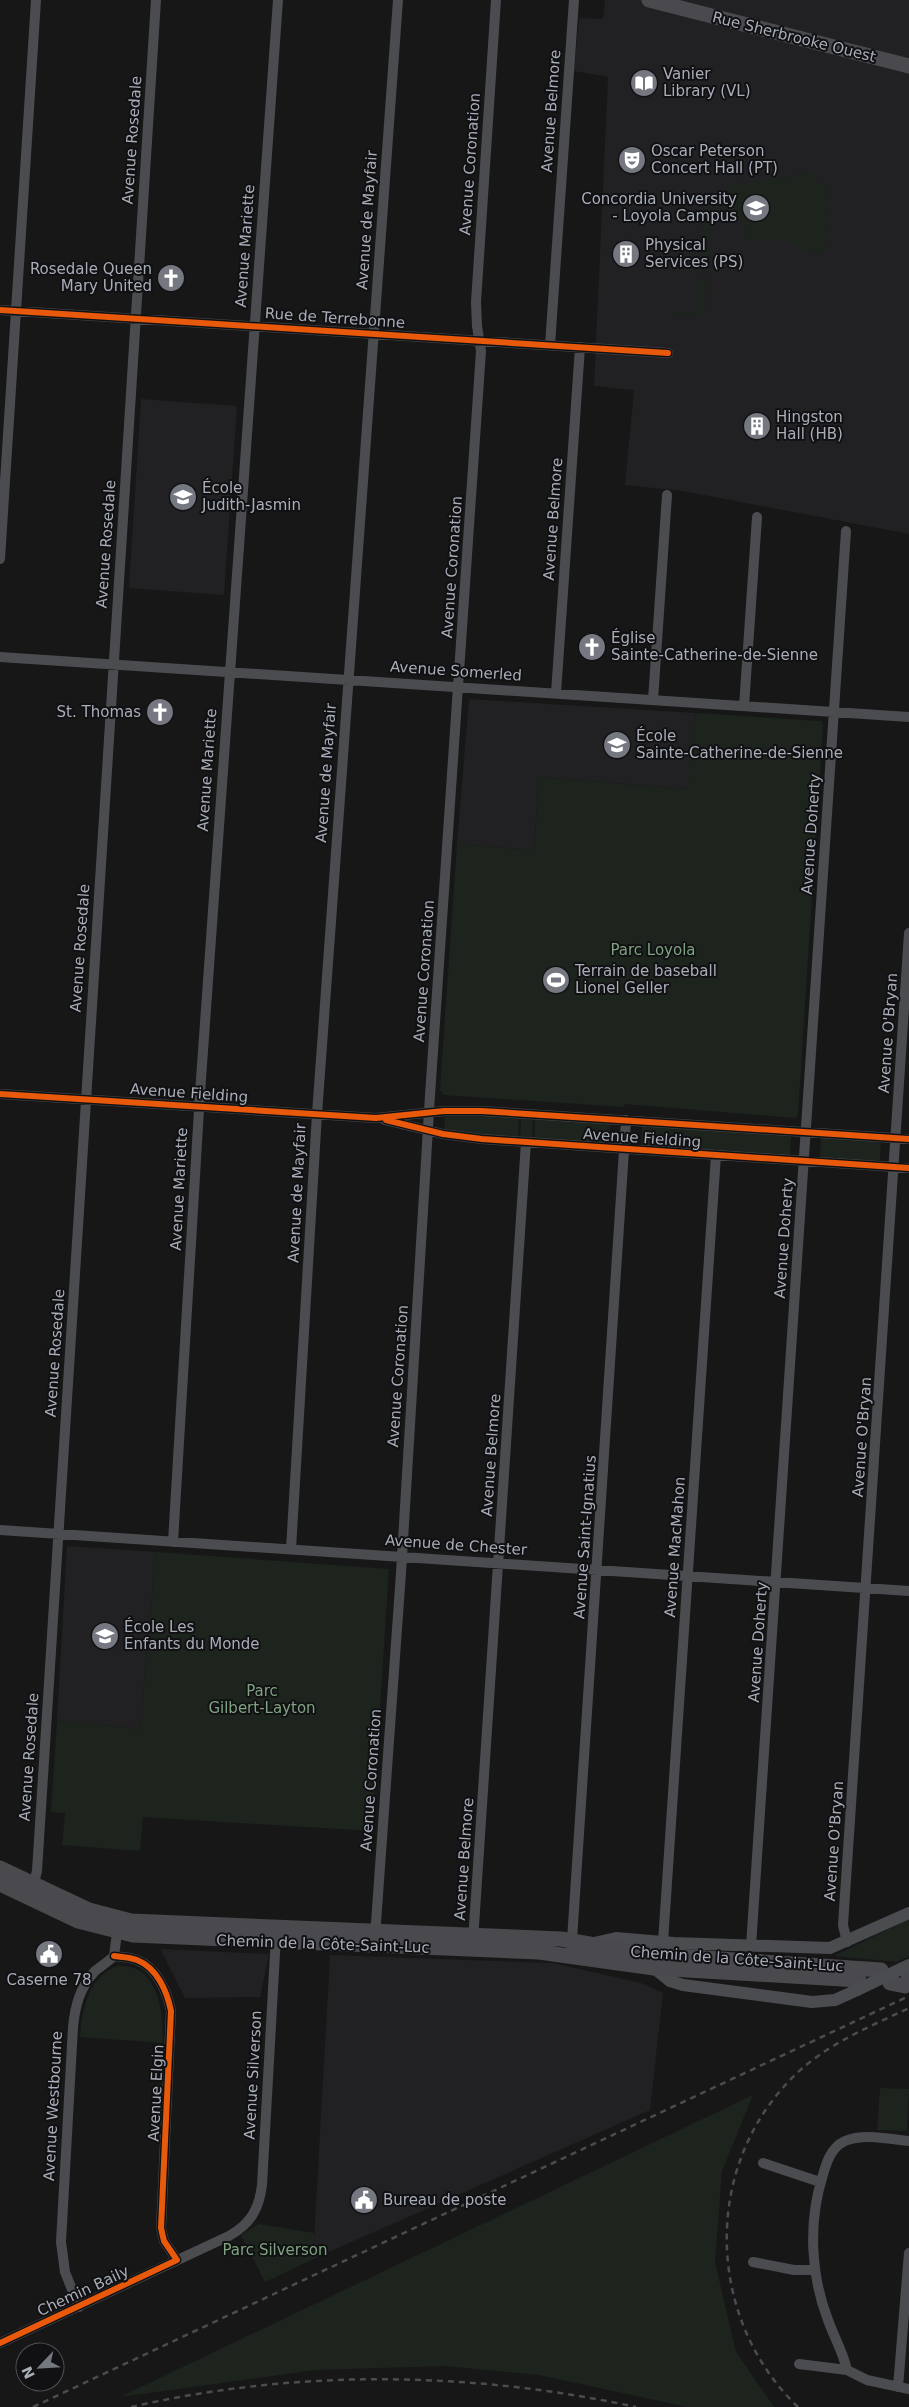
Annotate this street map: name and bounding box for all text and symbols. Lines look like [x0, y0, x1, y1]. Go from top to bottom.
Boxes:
street label: Rue Sherbrooke Ouest [710, 8, 878, 66]
street label: Avenue Belmore [538, 49, 564, 173]
place label: Vanier Library (VL) [663, 65, 751, 100]
library icon: Vanier Library (VL) [629, 68, 659, 98]
street label: Avenue Rosedale [119, 75, 145, 205]
street label: Avenue Coronation [456, 92, 484, 236]
place label: Oscar Peterson Concert Hall (PT) [651, 142, 778, 177]
theatre icon: Oscar Peterson Concert Hall (PT) [617, 145, 647, 175]
street label: Avenue de Mayfair [353, 149, 381, 290]
street label: Avenue Mariette [232, 184, 258, 308]
place label: Concordia University - Loyola Campus [581, 190, 737, 225]
school or university icon: Concordia University - Loyola Campus [741, 193, 771, 223]
place label: Physical Services (PS) [645, 236, 743, 271]
building icon: Physical Services (PS) [611, 239, 641, 269]
place label: Rosedale Queen Mary United [30, 260, 152, 295]
church icon: Rosedale Queen Mary United [156, 263, 186, 293]
street label: Rue de Terrebonne [264, 304, 406, 332]
place label: Hingston Hall (HB) [776, 408, 843, 443]
building icon: Hingston Hall (HB) [742, 411, 772, 441]
street label: Avenue Belmore [540, 457, 566, 581]
place label: École Judith-Jasmin [201, 478, 301, 514]
street label: Avenue Rosedale [93, 479, 119, 609]
school or university icon: École Judith-Jasmin [168, 482, 198, 512]
street label: Avenue Coronation [438, 495, 466, 639]
place label: Église Sainte-Catherine-de-Sienne [611, 628, 818, 664]
church icon: Église Sainte-Catherine-de-Sienne [577, 632, 607, 662]
street label: Avenue Somerled [389, 657, 523, 685]
church icon: St. Thomas [145, 697, 175, 727]
street label: Avenue de Mayfair [312, 702, 340, 843]
place label: St. Thomas [57, 703, 141, 721]
street label: Avenue Mariette [194, 708, 220, 832]
place label: École Sainte-Catherine-de-Sienne [636, 726, 843, 762]
school or university icon: École Sainte-Catherine-de-Sienne [602, 730, 632, 760]
street label: Avenue Doherty [798, 773, 824, 895]
street label: Avenue Rosedale [67, 883, 93, 1013]
street label: Avenue Coronation [410, 899, 438, 1043]
park label: Parc Loyola [610, 941, 696, 959]
place label: Terrain de baseball Lionel Geller [574, 962, 717, 997]
sports icon: Terrain de baseball Lionel Geller [541, 965, 571, 995]
street label: Avenue O'Bryan [875, 972, 901, 1094]
street label: Avenue Fielding [129, 1080, 249, 1106]
street label: Avenue de Mayfair [284, 1122, 310, 1263]
street label: Avenue Fielding [582, 1125, 702, 1151]
street label: Avenue Mariette [167, 1127, 191, 1251]
street label: Avenue Doherty [771, 1177, 797, 1299]
street label: Avenue Rosedale [42, 1288, 68, 1418]
street label: Avenue Coronation [384, 1304, 412, 1448]
street label: Avenue O'Bryan [849, 1376, 875, 1498]
street label: Avenue Belmore [478, 1393, 504, 1517]
street label: Avenue Saint-Ignatius [570, 1454, 600, 1620]
street label: Avenue MacMahon [661, 1476, 689, 1618]
street label: Avenue de Chester [384, 1531, 528, 1559]
street label: Avenue Doherty [745, 1581, 771, 1703]
place label: École Les Enfants du Monde [124, 1617, 260, 1653]
school or university icon: École Les Enfants du Monde [90, 1621, 120, 1651]
park label: Parc Gilbert-Layton [208, 1682, 316, 1717]
street label: Avenue Rosedale [16, 1692, 42, 1822]
street label: Avenue Coronation [357, 1708, 385, 1852]
street label: Avenue O'Bryan [821, 1780, 847, 1902]
street label: Avenue Belmore [451, 1797, 477, 1921]
street label: Chemin de la Côte-Saint-Luc [216, 1931, 430, 1957]
public building icon: Caserne 78 [34, 1939, 64, 1969]
street label: Chemin de la Côte-Saint-Luc [630, 1943, 844, 1975]
place label: Caserne 78 [6, 1971, 92, 1989]
street label: Avenue Silverson [241, 2010, 265, 2140]
street label: Avenue Westbourne [40, 2031, 66, 2181]
street label: Avenue Elgin [144, 2044, 168, 2142]
public building icon: Bureau de poste [349, 2185, 379, 2215]
place label: Bureau de poste [383, 2191, 506, 2209]
park label: Parc Silverson [222, 2241, 328, 2259]
street label: Chemin Baily [34, 2262, 132, 2320]
north arrow [15, 2342, 65, 2392]
text: N [18, 2364, 38, 2381]

